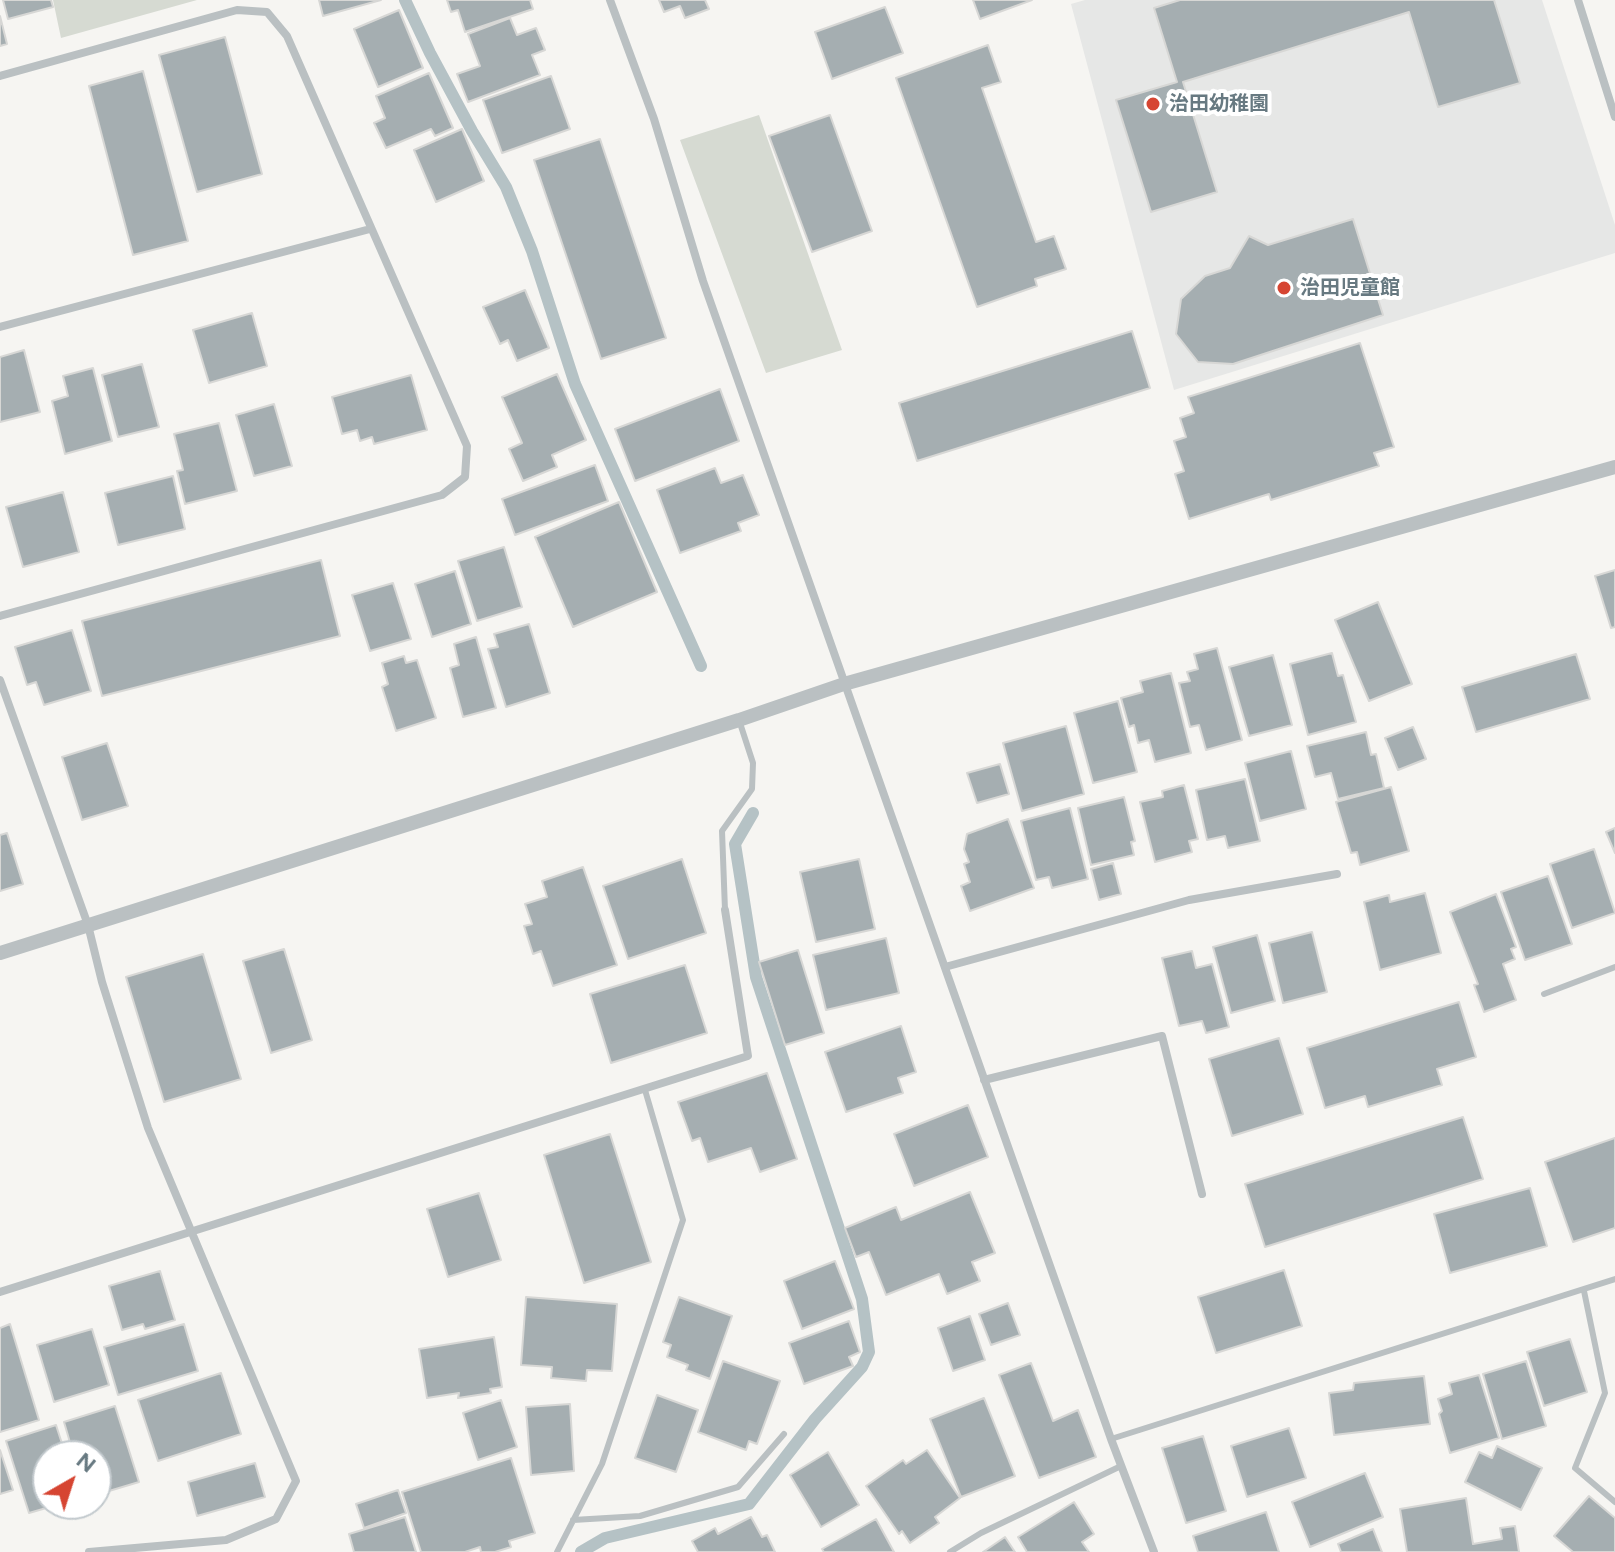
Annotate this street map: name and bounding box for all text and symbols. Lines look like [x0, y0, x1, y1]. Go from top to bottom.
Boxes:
place label: 治田幼稚園 [1169, 92, 1269, 116]
marker: 治田幼稚園 [1144, 95, 1162, 113]
place label: 治田児童館 [1300, 276, 1400, 300]
marker: 治田児童館 [1275, 279, 1293, 297]
north arrow [32, 1440, 112, 1520]
text: N [71, 1447, 101, 1478]

